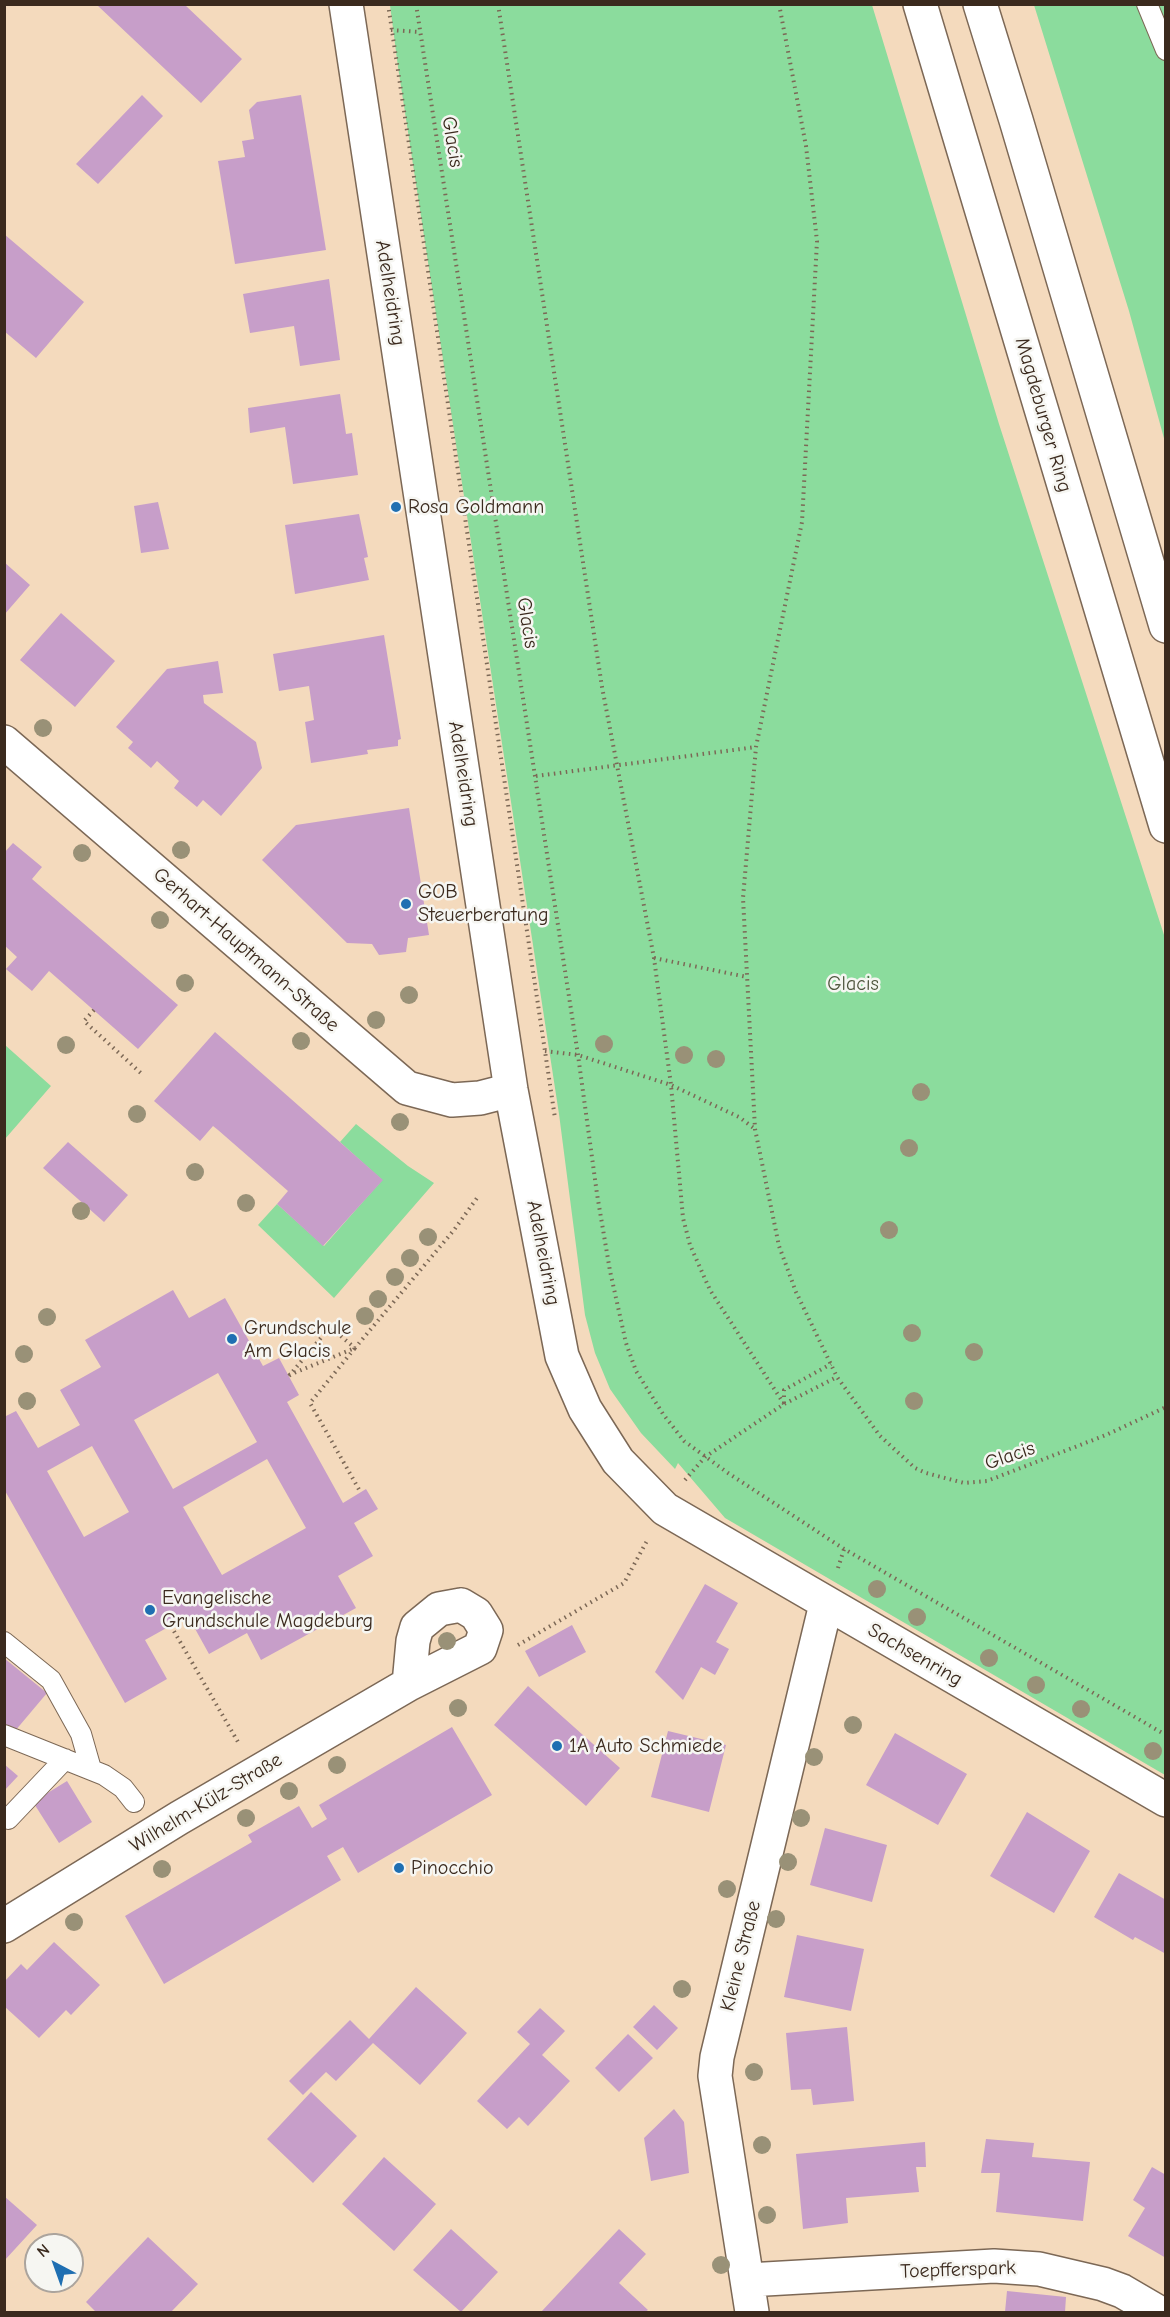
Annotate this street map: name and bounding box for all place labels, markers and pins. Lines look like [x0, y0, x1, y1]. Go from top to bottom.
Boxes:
place label: Rosa Goldmann [408, 495, 544, 519]
marker: Rosa Goldmann [389, 500, 403, 514]
place label: GOB Steuerberatung [418, 880, 549, 927]
marker: GOB Steuerberatung [399, 897, 413, 911]
place label: Grundschule Am Glacis [244, 1316, 351, 1363]
marker: Grundschule Am Glacis [225, 1332, 239, 1346]
place label: Evangelische Grundschule Magdeburg [162, 1586, 373, 1633]
marker: Evangelische Grundschule Magdeburg [143, 1603, 157, 1617]
place label: 1A Auto Schmiede [569, 1734, 723, 1758]
marker: 1A Auto Schmiede [550, 1739, 564, 1753]
place label: Pinocchio [411, 1856, 493, 1880]
marker: Pinocchio [392, 1861, 406, 1875]

